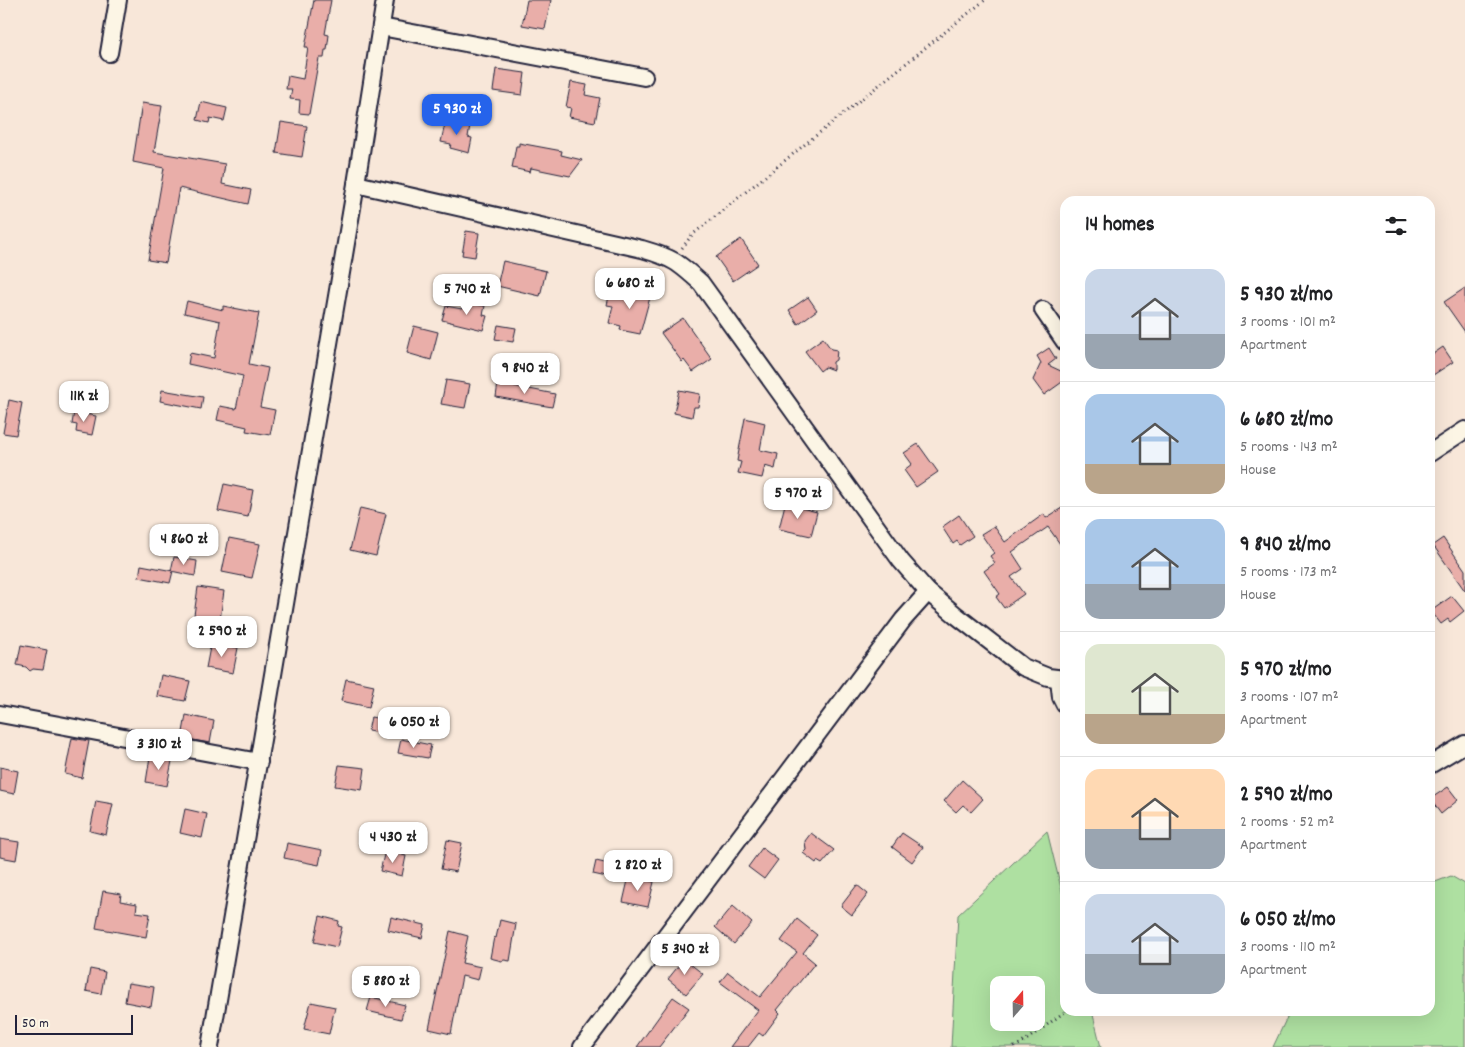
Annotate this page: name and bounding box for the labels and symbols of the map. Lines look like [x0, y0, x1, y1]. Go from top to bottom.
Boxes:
pin: 5 930 zł [405, 94, 509, 136]
pin: 6 680 zł [578, 268, 682, 310]
pin: 5 740 zł [415, 274, 519, 316]
pin: 9 840 zł [473, 352, 577, 395]
pin: 11K zł [43, 380, 125, 423]
pin: 5 970 zł [746, 478, 850, 520]
pin: 4 860 zł [132, 524, 236, 566]
pin: 2 590 zł [170, 616, 274, 658]
pin: 6 050 zł [362, 706, 466, 749]
pin: 3 310 zł [107, 728, 211, 771]
pin: 4 430 zł [341, 822, 445, 864]
pin: 2 820 zł [586, 850, 690, 892]
pin: 5 340 zł [633, 934, 737, 976]
pin: 5 880 zł [334, 966, 438, 1008]
north arrow [990, 976, 1045, 1031]
scale bar [15, 1012, 132, 1035]

